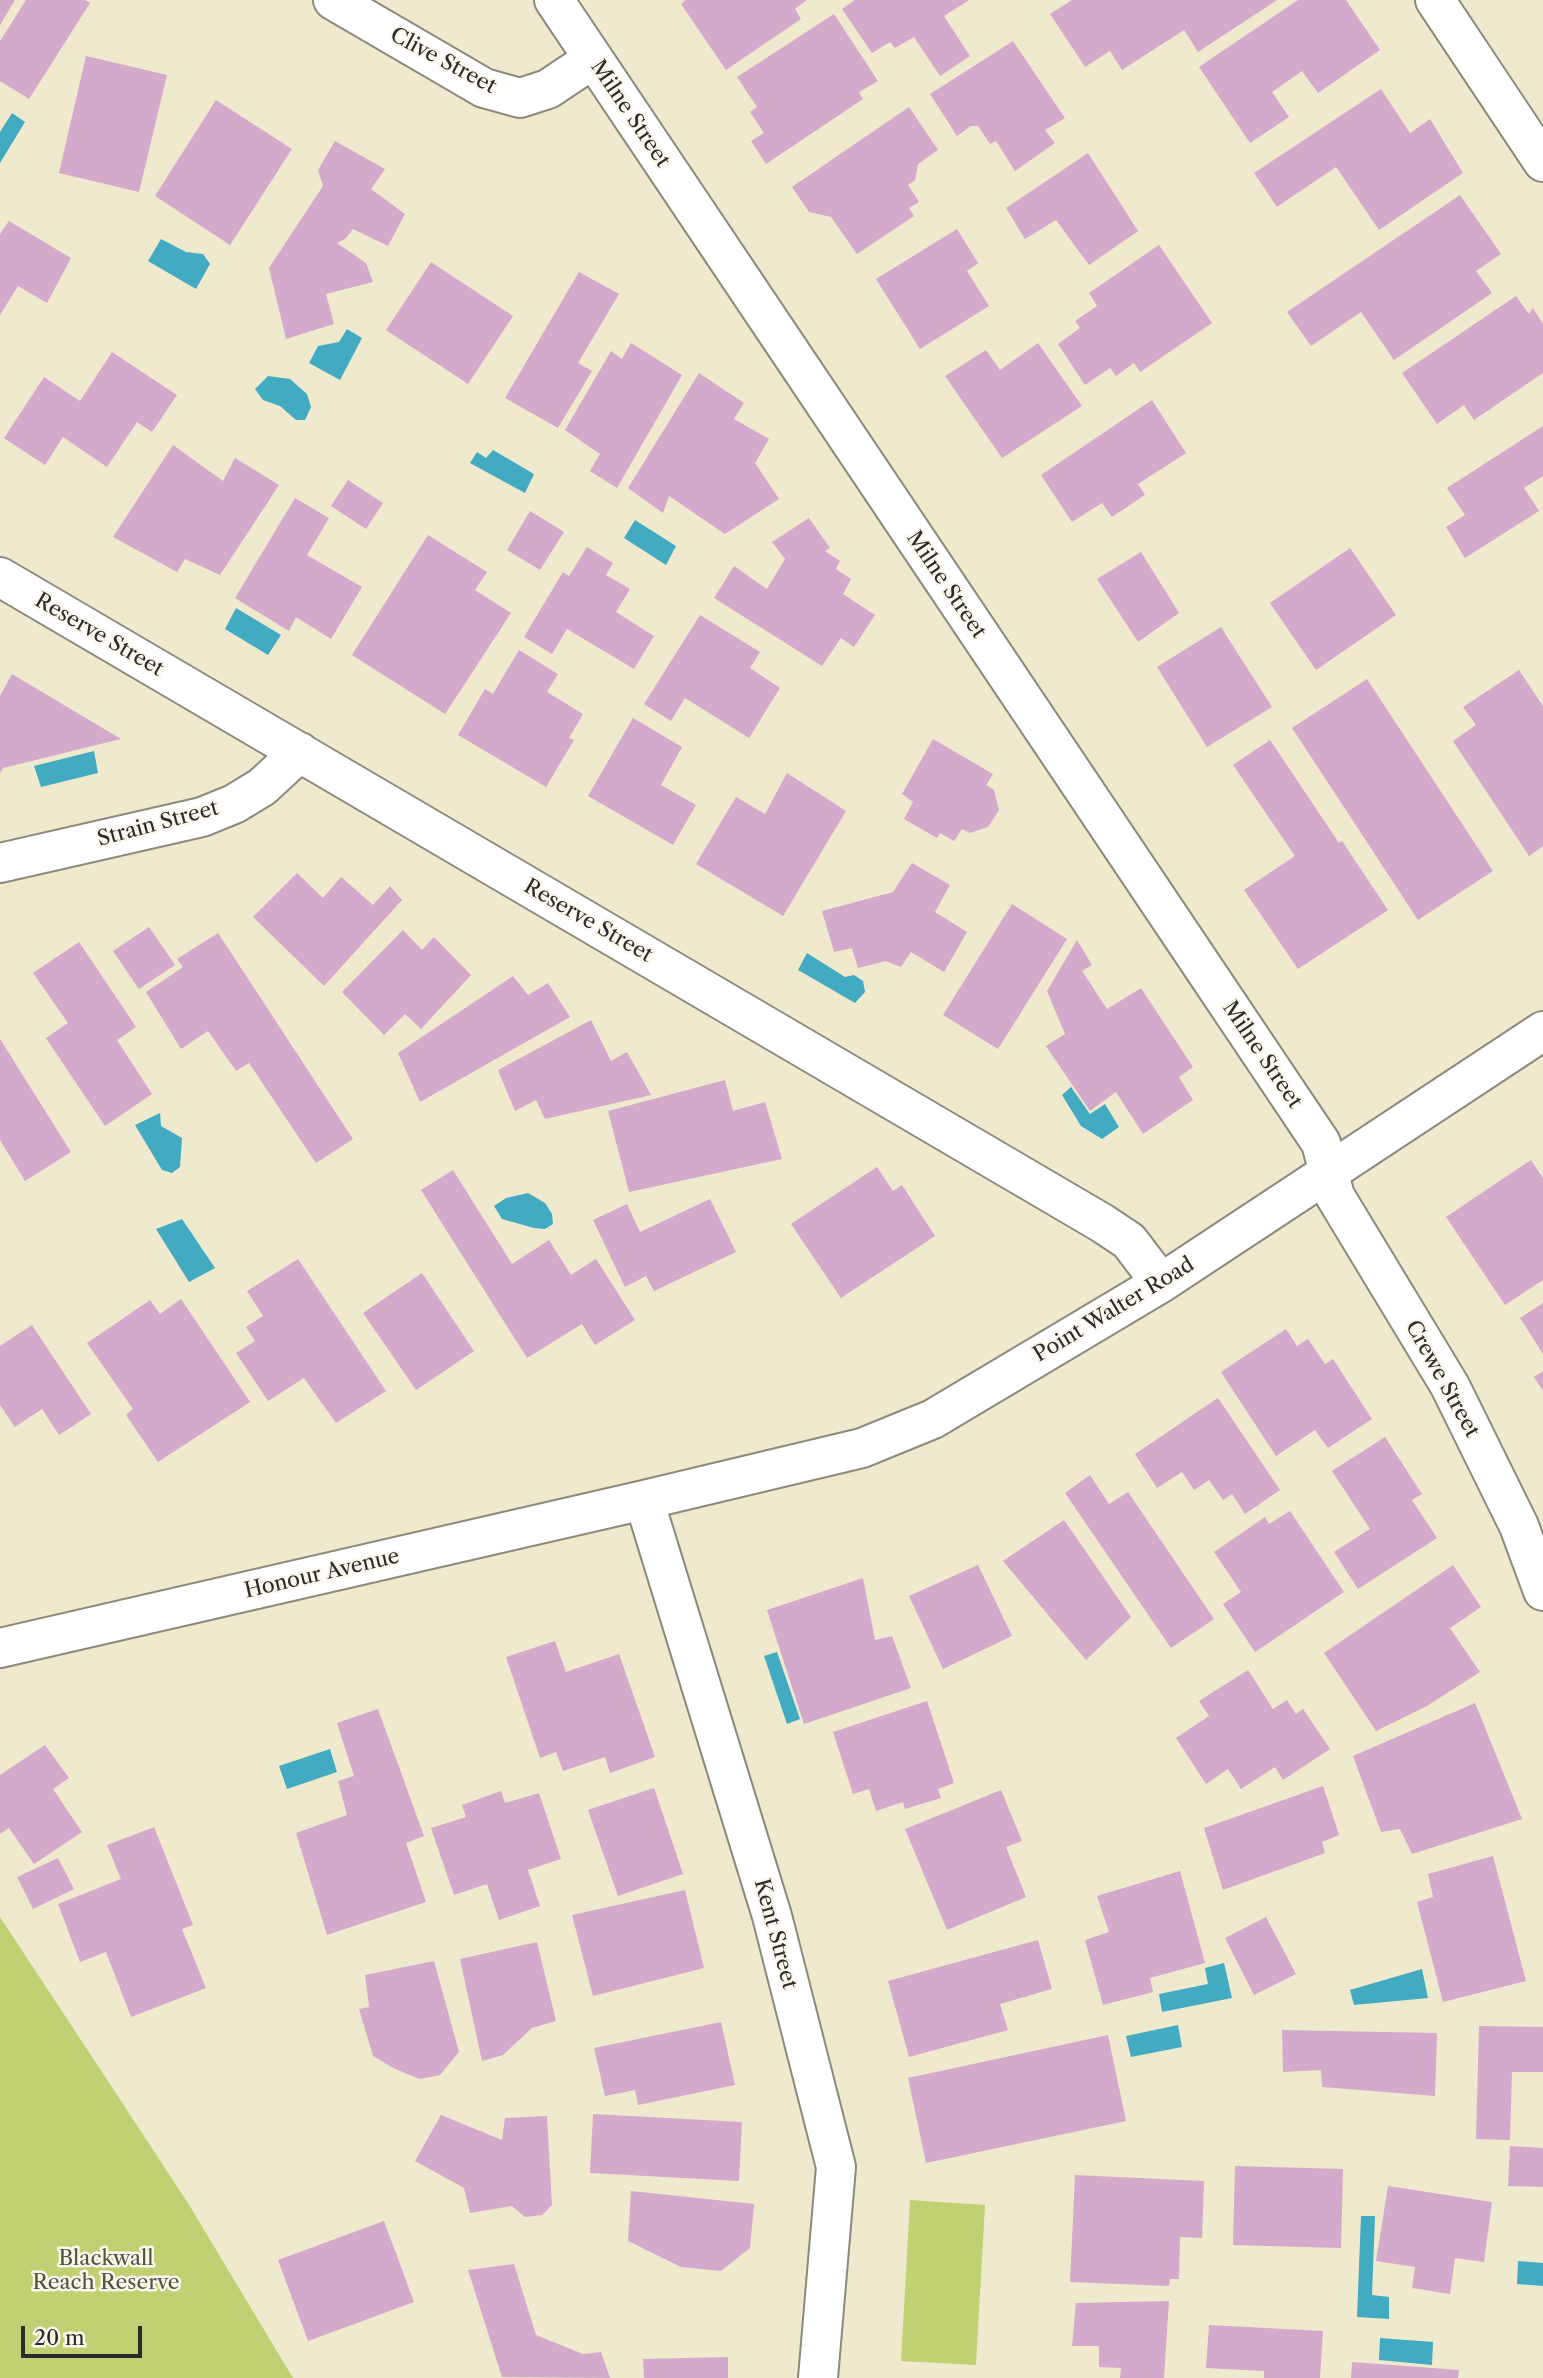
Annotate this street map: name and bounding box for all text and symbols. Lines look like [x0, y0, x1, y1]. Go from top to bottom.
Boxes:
street label: Clive Street [386, 23, 500, 99]
street label: Milne Street [585, 56, 675, 172]
street label: Milne Street [901, 527, 991, 643]
street label: Reserve Street [30, 588, 168, 682]
street label: Strain Street [95, 796, 221, 852]
street label: Reserve Street [519, 874, 657, 968]
street label: Milne Street [1217, 997, 1307, 1113]
street label: Point Walter Road [1029, 1252, 1199, 1368]
street label: Crewe Street [1399, 1316, 1485, 1442]
street label: Honour Avenue [242, 1544, 402, 1604]
street label: Kent Street [748, 1876, 802, 1992]
park label: Blackwall Reach Reserve [32, 2246, 180, 2296]
scale bar [24, 2312, 145, 2356]
text: 20 m [34, 2325, 85, 2350]

